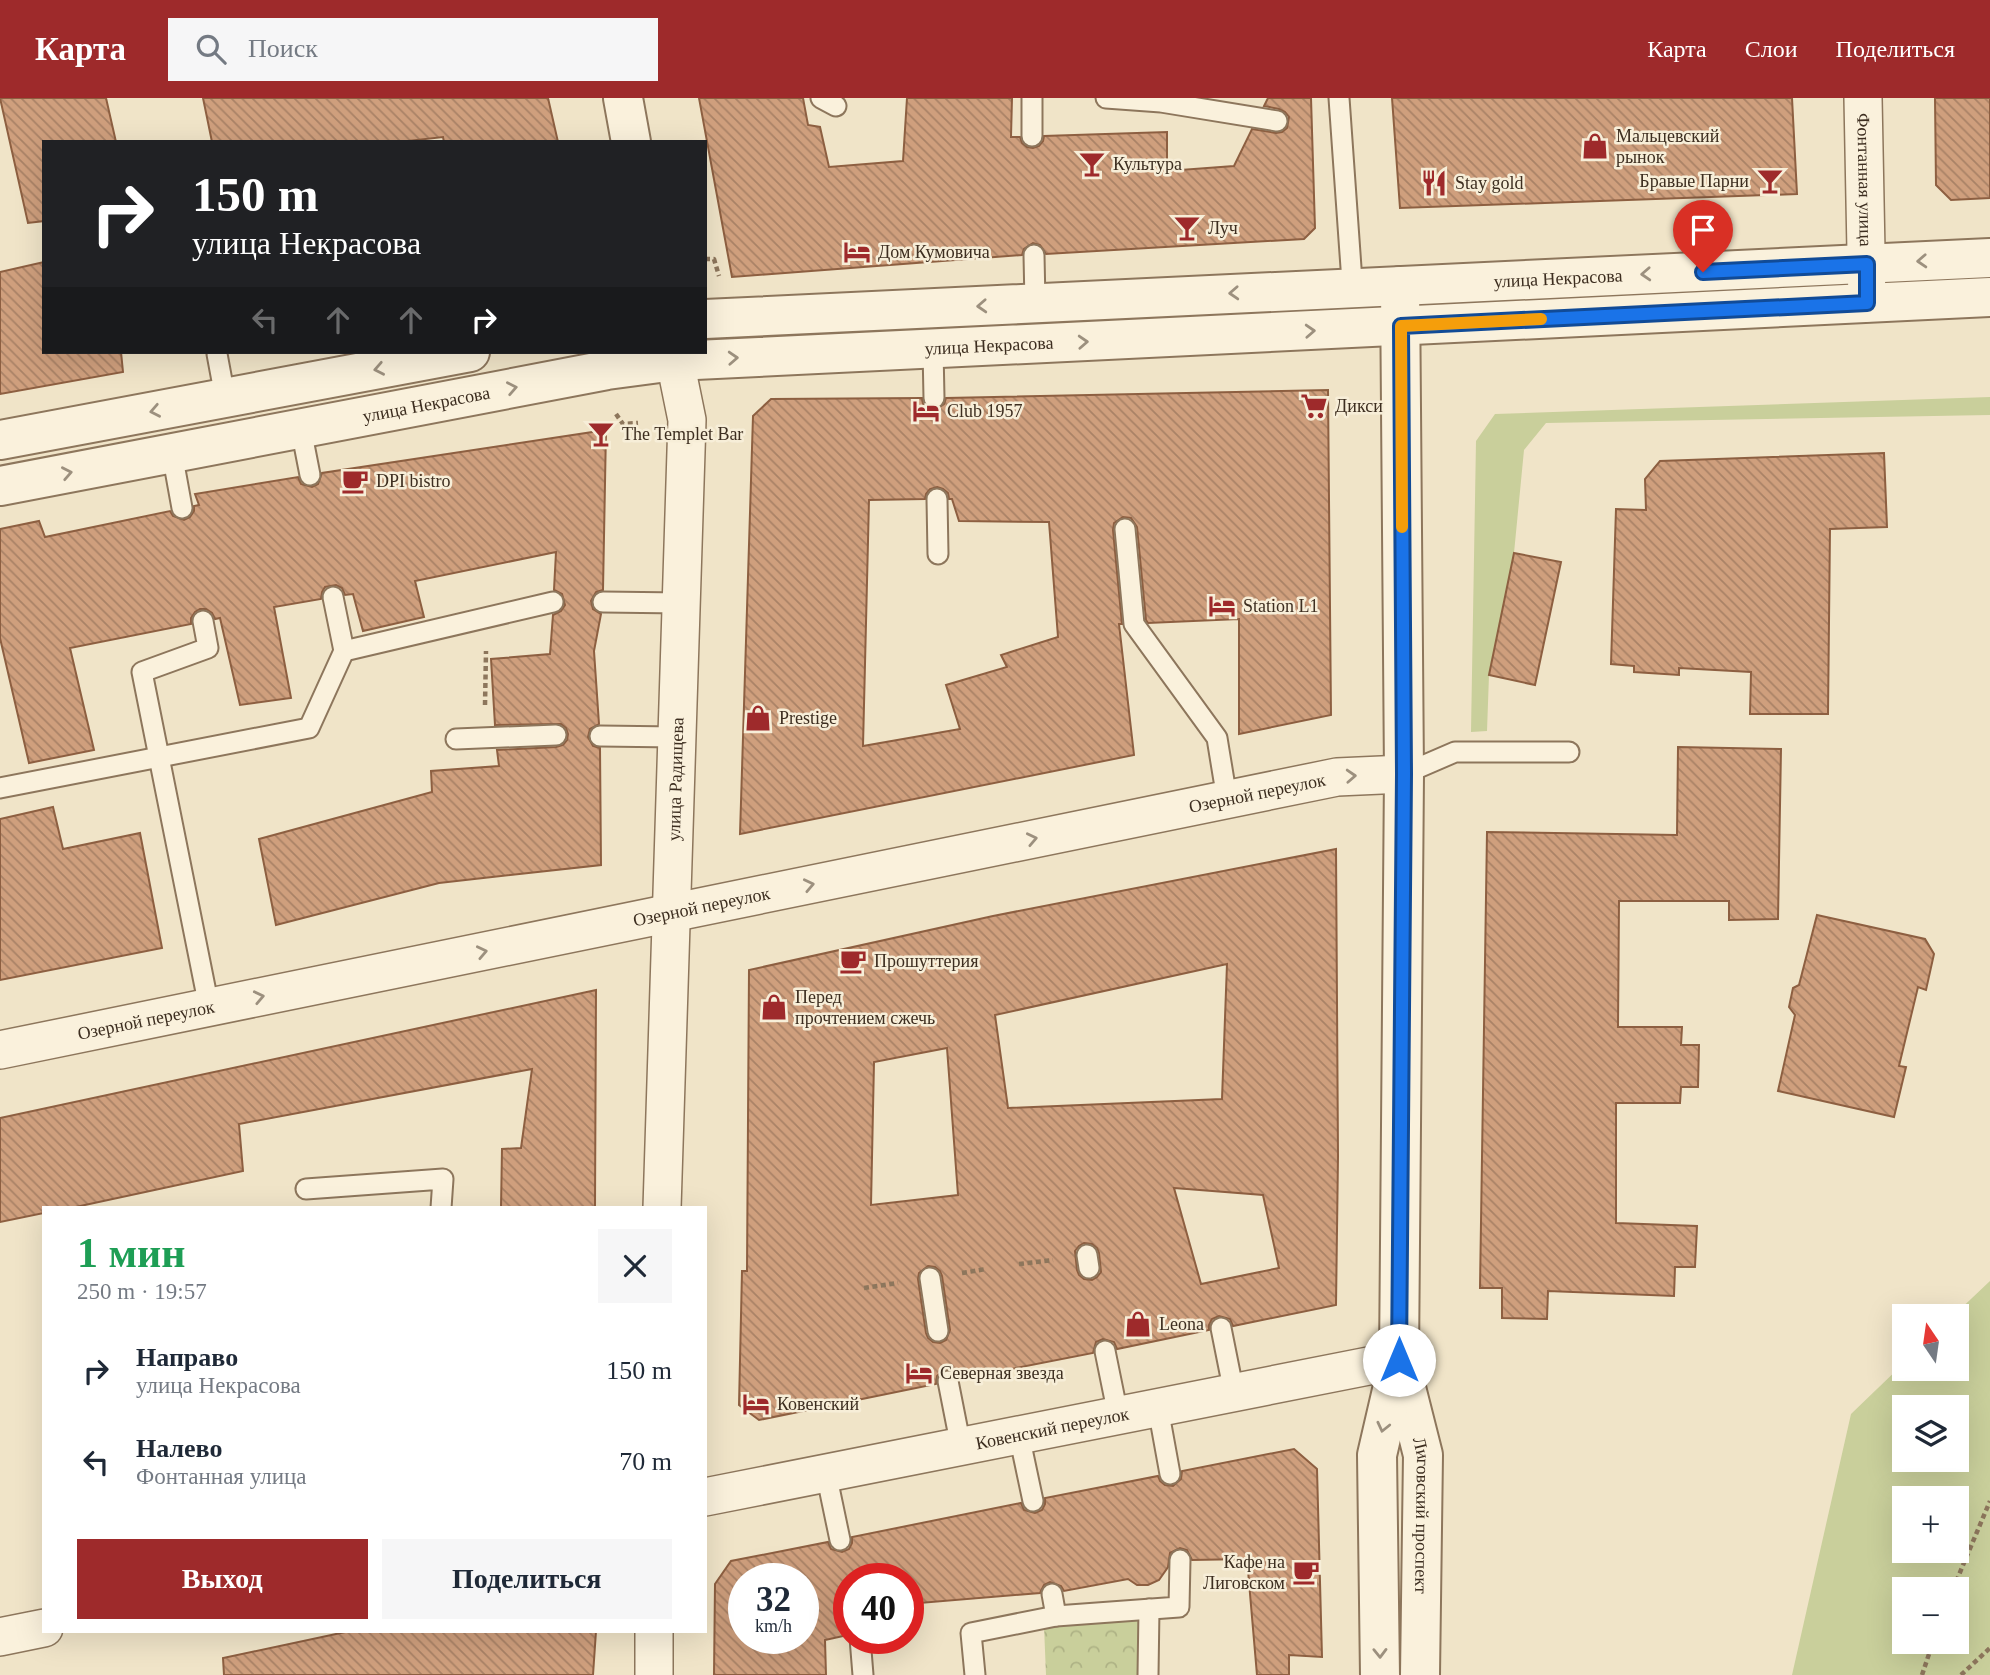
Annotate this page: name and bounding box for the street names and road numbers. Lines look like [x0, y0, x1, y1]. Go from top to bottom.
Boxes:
street label: Фонтанная улица [1853, 113, 1876, 247]
street label: улица Некрасова [1493, 265, 1623, 292]
street label: улица Некрасова [924, 333, 1054, 359]
street label: улица Некрасова [361, 383, 492, 426]
street label: улица Радищева [664, 717, 688, 841]
street label: Озерной переулок [1187, 770, 1327, 817]
street label: Озерной переулок [631, 883, 772, 930]
street label: Озерной переулок [76, 996, 216, 1044]
street label: Ковенский переулок [974, 1403, 1131, 1453]
street label: Лиговский проспект [1409, 1435, 1434, 1594]

